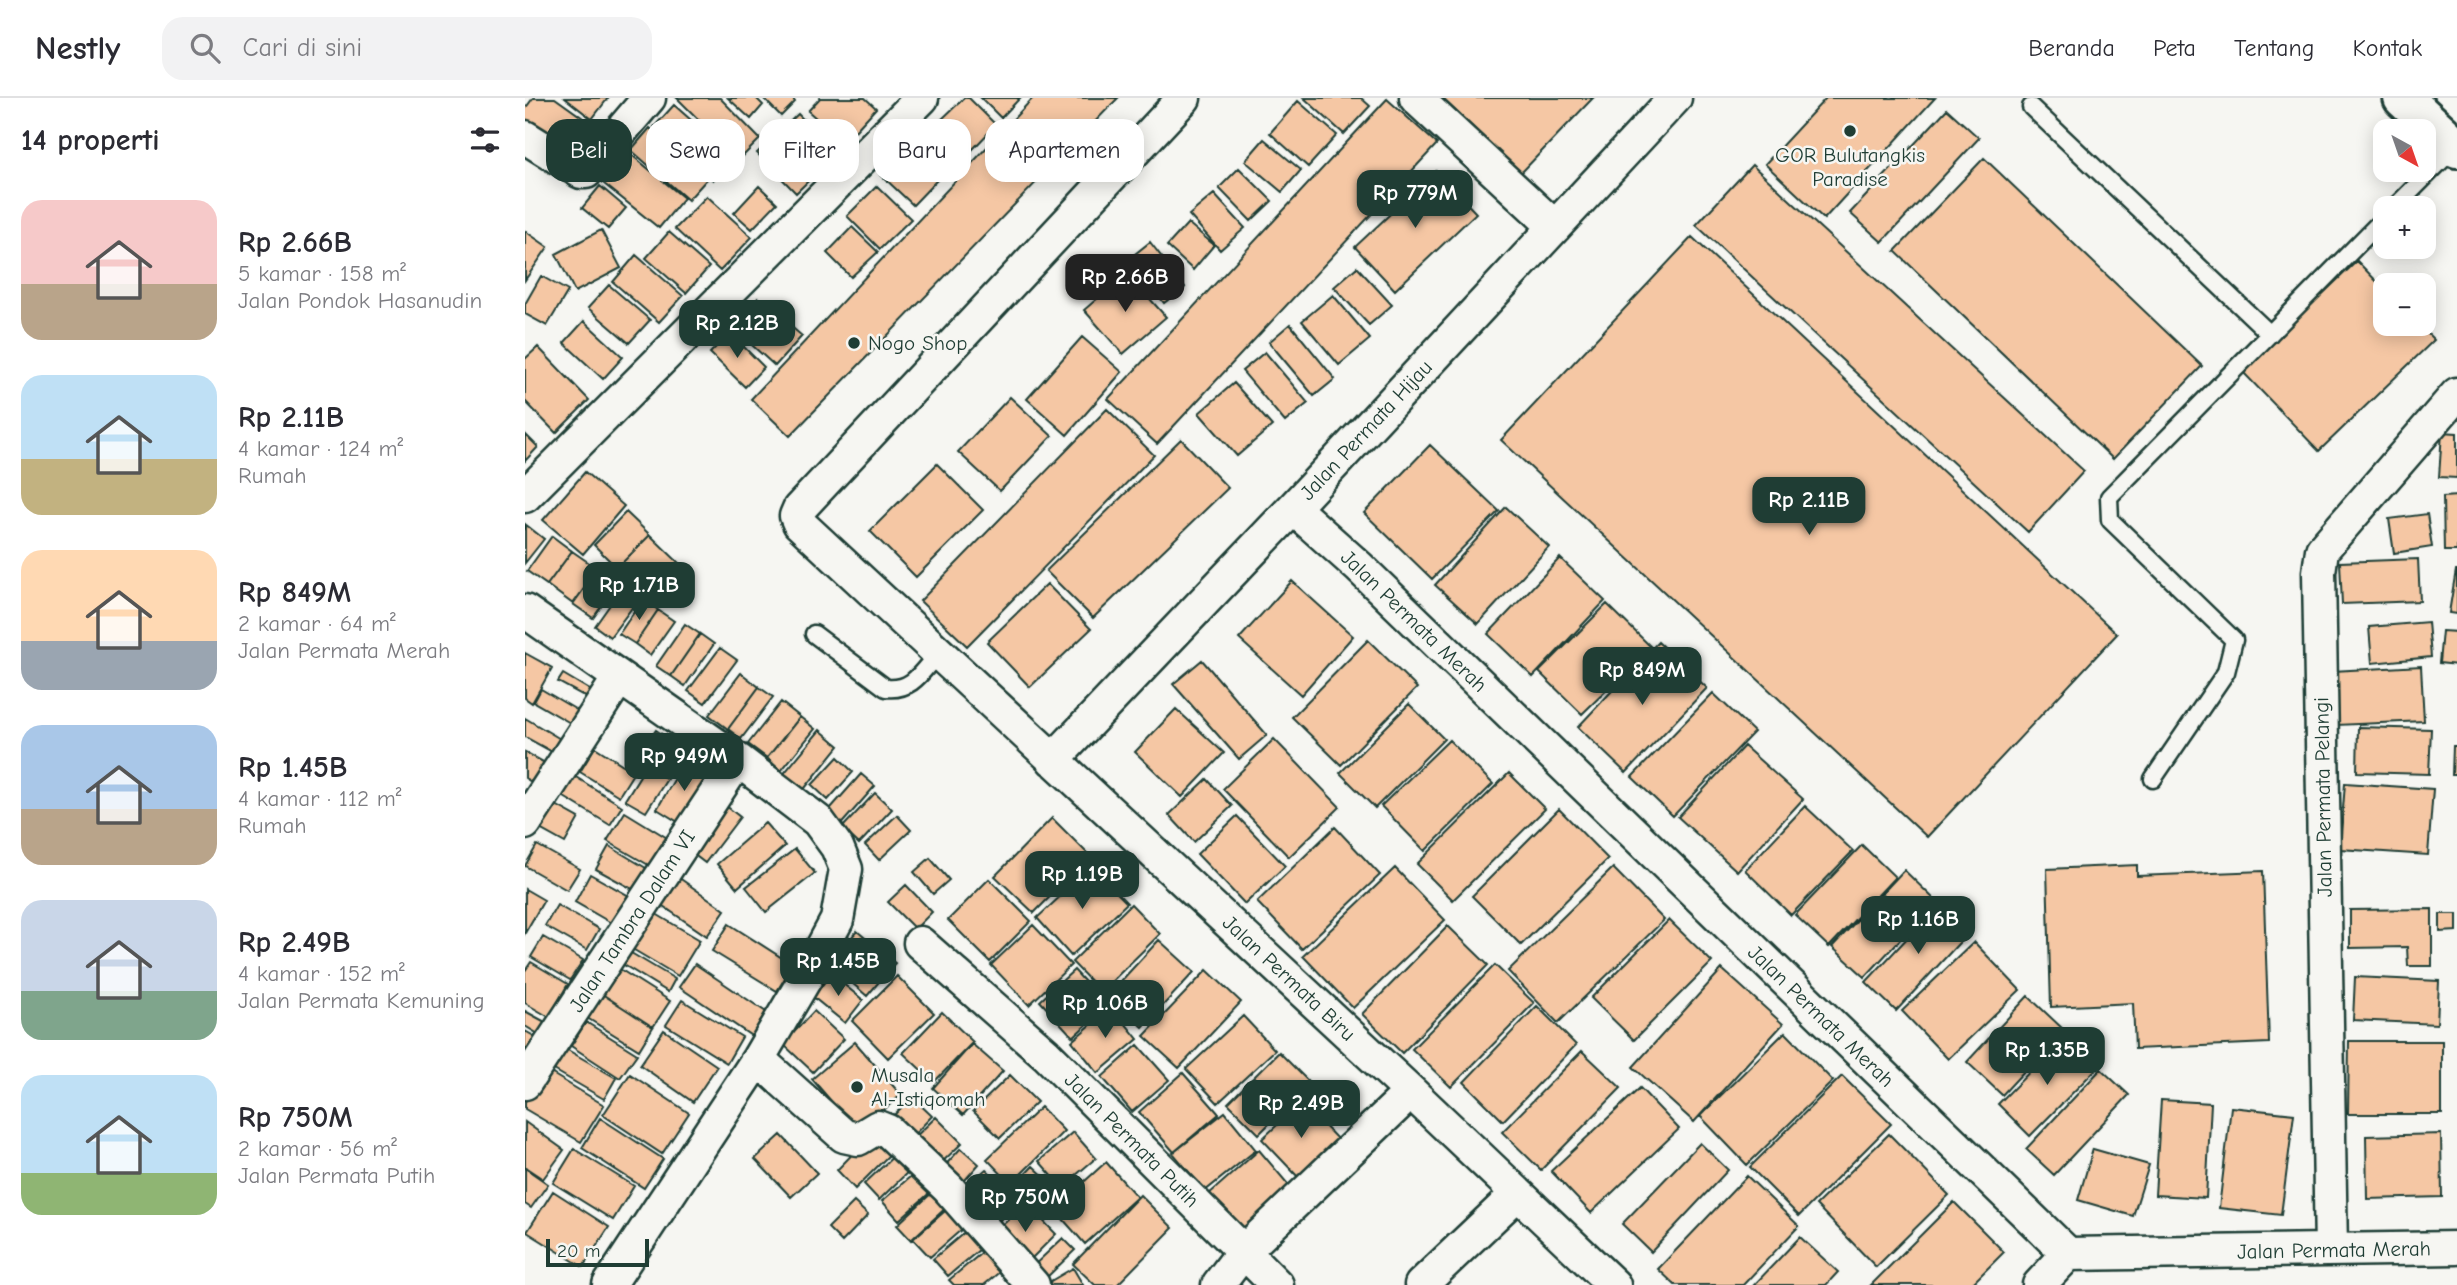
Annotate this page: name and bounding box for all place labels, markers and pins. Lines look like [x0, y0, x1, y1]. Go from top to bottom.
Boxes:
marker: GOR Bulutangkis Paradise [1842, 123, 1858, 139]
place label: GOR Bulutangkis Paradise [1775, 143, 1925, 191]
pin: Rp 779M [1350, 170, 1480, 230]
pin: Rp 2.66B [1053, 254, 1197, 314]
pin: Rp 2.12B [665, 300, 809, 360]
place label: Nogo Shop [868, 331, 967, 355]
marker: Nogo Shop [846, 335, 862, 351]
pin: Rp 2.11B [1737, 478, 1881, 537]
pin: Rp 1.71B [567, 562, 711, 622]
pin: Rp 849M [1577, 648, 1707, 707]
pin: Rp 949M [619, 734, 749, 793]
pin: Rp 1.19B [1010, 852, 1154, 911]
pin: Rp 1.16B [1846, 896, 1990, 956]
pin: Rp 1.45B [766, 939, 910, 998]
pin: Rp 1.06B [1033, 981, 1177, 1040]
pin: Rp 1.35B [1975, 1028, 2119, 1087]
place label: Musala Al-Istiqomah [871, 1063, 985, 1111]
marker: Musala Al-Istiqomah [849, 1079, 865, 1095]
pin: Rp 2.49B [1229, 1080, 1373, 1140]
pin: Rp 750M [960, 1174, 1090, 1234]

